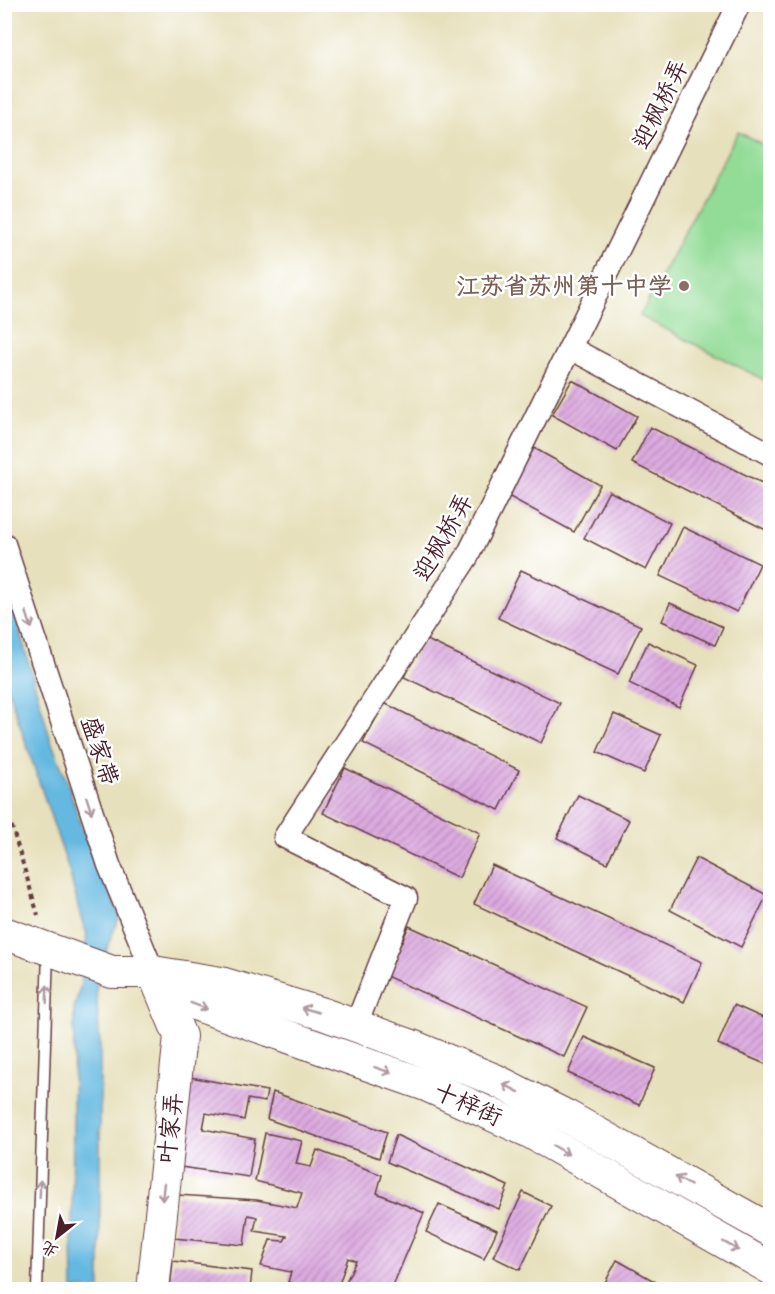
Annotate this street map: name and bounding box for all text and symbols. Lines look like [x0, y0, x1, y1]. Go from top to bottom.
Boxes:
street label: 迎枫桥弄 [625, 54, 695, 154]
place label: 江苏省苏州第十中学 [456, 271, 672, 301]
marker: 江苏省苏州第十中学 [677, 279, 691, 293]
street label: 迎枫桥弄 [407, 488, 479, 586]
one-way arrow [24, 610, 35, 629]
street label: 盛家带 [75, 712, 125, 790]
one-way arrow [85, 795, 96, 814]
one-way arrow [41, 985, 52, 1005]
one-way arrow [189, 1001, 208, 1012]
one-way arrow [301, 1004, 320, 1015]
one-way arrow [373, 1066, 392, 1077]
street label: 十梓街 [429, 1076, 507, 1132]
one-way arrow [502, 1082, 520, 1094]
street label: 叶家弄 [151, 1091, 189, 1165]
one-way arrow [552, 1144, 569, 1156]
one-way arrow [675, 1174, 692, 1186]
one-way arrow [35, 1180, 46, 1200]
one-way arrow [157, 1181, 168, 1201]
north arrow [27, 1207, 87, 1267]
text: 北 [38, 1236, 62, 1262]
one-way arrow [722, 1240, 739, 1252]

